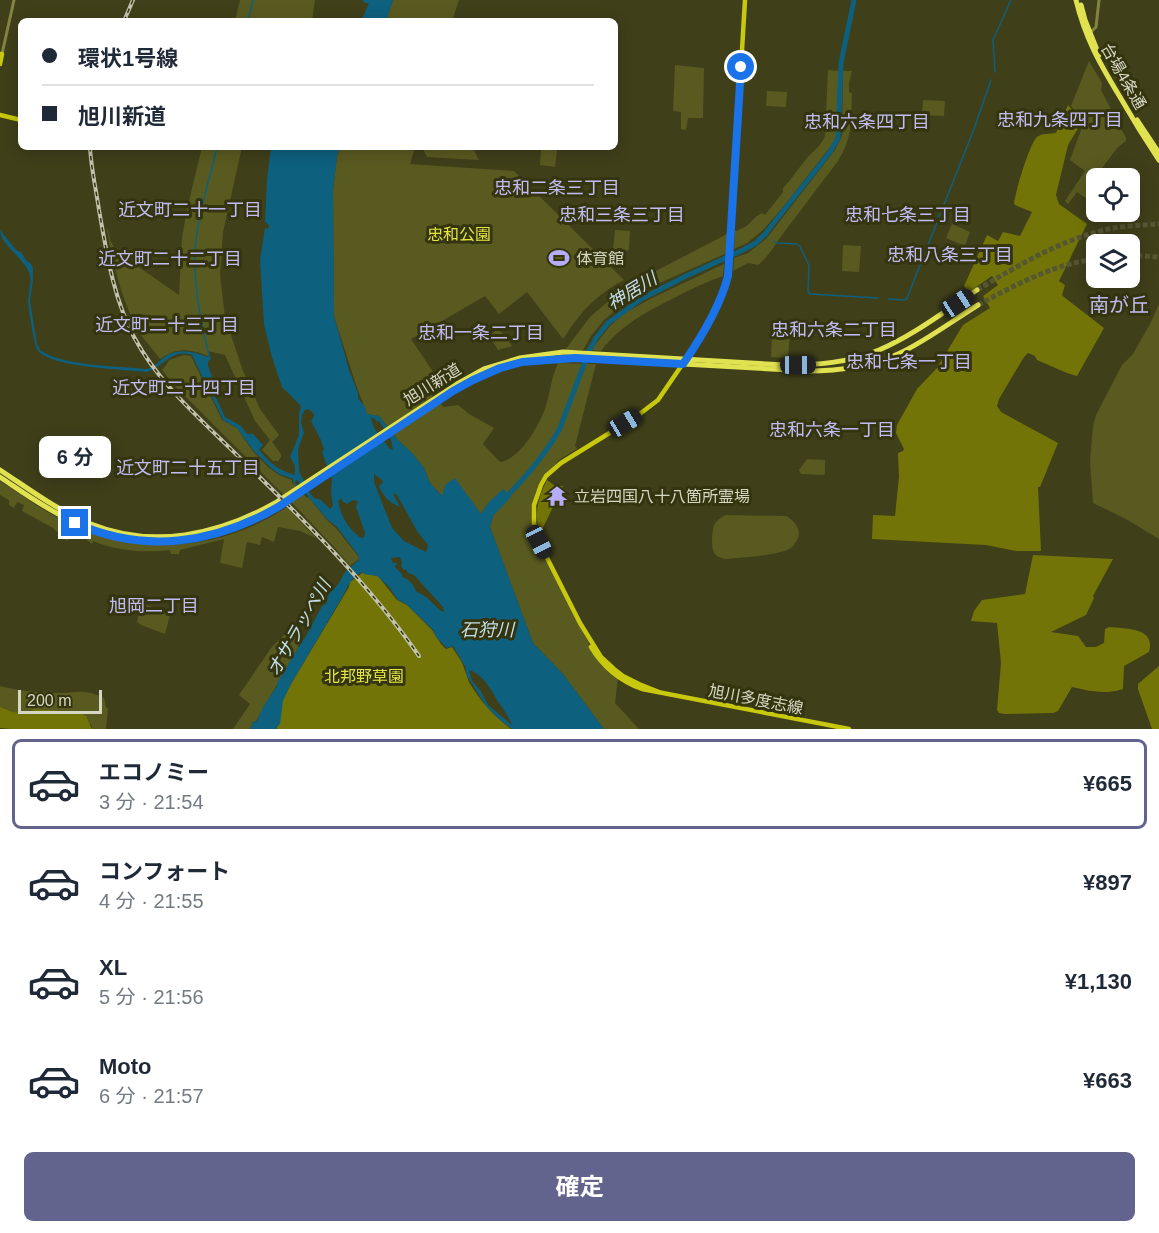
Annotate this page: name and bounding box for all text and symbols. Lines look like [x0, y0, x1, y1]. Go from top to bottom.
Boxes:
street label: 台場4条通 [1098, 40, 1149, 112]
text: 環状1号線 [78, 46, 178, 71]
route start [727, 53, 754, 80]
text: 旭川新道 [78, 104, 166, 129]
district label: 忠和九条四丁目 [997, 110, 1123, 130]
district label: 忠和六条四丁目 [804, 112, 930, 132]
map controls [1086, 168, 1140, 288]
button: locate [1086, 168, 1140, 222]
district label: 忠和二条三丁目 [494, 178, 620, 198]
district label: 近文町二十一丁目 [118, 200, 262, 220]
district label: 忠和三条三丁目 [559, 205, 685, 225]
district label: 忠和七条三丁目 [845, 205, 971, 225]
park label: 忠和公園 [427, 226, 491, 243]
button: layers [1086, 234, 1140, 288]
district label: 忠和八条三丁目 [887, 245, 1013, 265]
sports icon: 体育館 [547, 246, 571, 270]
district label: 近文町二十二丁目 [98, 249, 242, 269]
place label: 体育館 [576, 250, 624, 267]
water label: 神居川 [604, 267, 662, 313]
car [938, 286, 978, 320]
district label: 南が丘 [1089, 294, 1149, 316]
district label: 近文町二十三丁目 [95, 315, 239, 335]
district label: 忠和六条二丁目 [771, 320, 897, 340]
district label: 忠和一条二丁目 [418, 323, 544, 343]
district label: 忠和七条一丁目 [846, 352, 972, 372]
car [780, 356, 816, 374]
street label: 旭川新道 [401, 360, 464, 409]
district label: 近文町二十四丁目 [112, 378, 256, 398]
car [605, 406, 645, 440]
district label: 忠和六条一丁目 [769, 420, 895, 440]
callout: 6 分 [39, 436, 111, 478]
text: 6 分 [57, 446, 93, 468]
district label: 近文町二十五丁目 [116, 458, 260, 478]
temple icon: 立岩四国八十八箇所霊場 [545, 484, 569, 508]
place label: 立岩四国八十八箇所霊場 [574, 488, 750, 505]
route end [61, 509, 88, 536]
car [523, 522, 555, 562]
water label: オサラッペ川 [263, 575, 336, 680]
district label: 旭岡二丁目 [109, 596, 199, 616]
water label: 石狩川 [460, 620, 516, 640]
park label: 北邦野草園 [324, 668, 404, 685]
street label: 旭川多度志線 [707, 682, 805, 717]
scale bar [18, 687, 102, 714]
text: 200 m [27, 692, 71, 709]
icon: car [27, 757, 81, 811]
text: エコノミー [99, 760, 209, 785]
text: ¥665 [1083, 771, 1132, 796]
text: 3 分 · 21:54 [99, 791, 204, 813]
icon: car [27, 856, 81, 910]
text: コンフォート [99, 859, 230, 884]
text: ¥897 [1083, 870, 1132, 895]
text: 4 分 · 21:55 [99, 890, 204, 912]
icon: car [27, 955, 81, 1009]
text: XL [99, 955, 127, 980]
text: ¥1,130 [1065, 969, 1132, 994]
text: 5 分 · 21:56 [99, 986, 204, 1008]
icon: car [27, 1054, 81, 1108]
text: Moto [99, 1054, 152, 1079]
text: ¥663 [1083, 1068, 1132, 1093]
text: 6 分 · 21:57 [99, 1085, 204, 1107]
button: 確定 [24, 1152, 1135, 1221]

